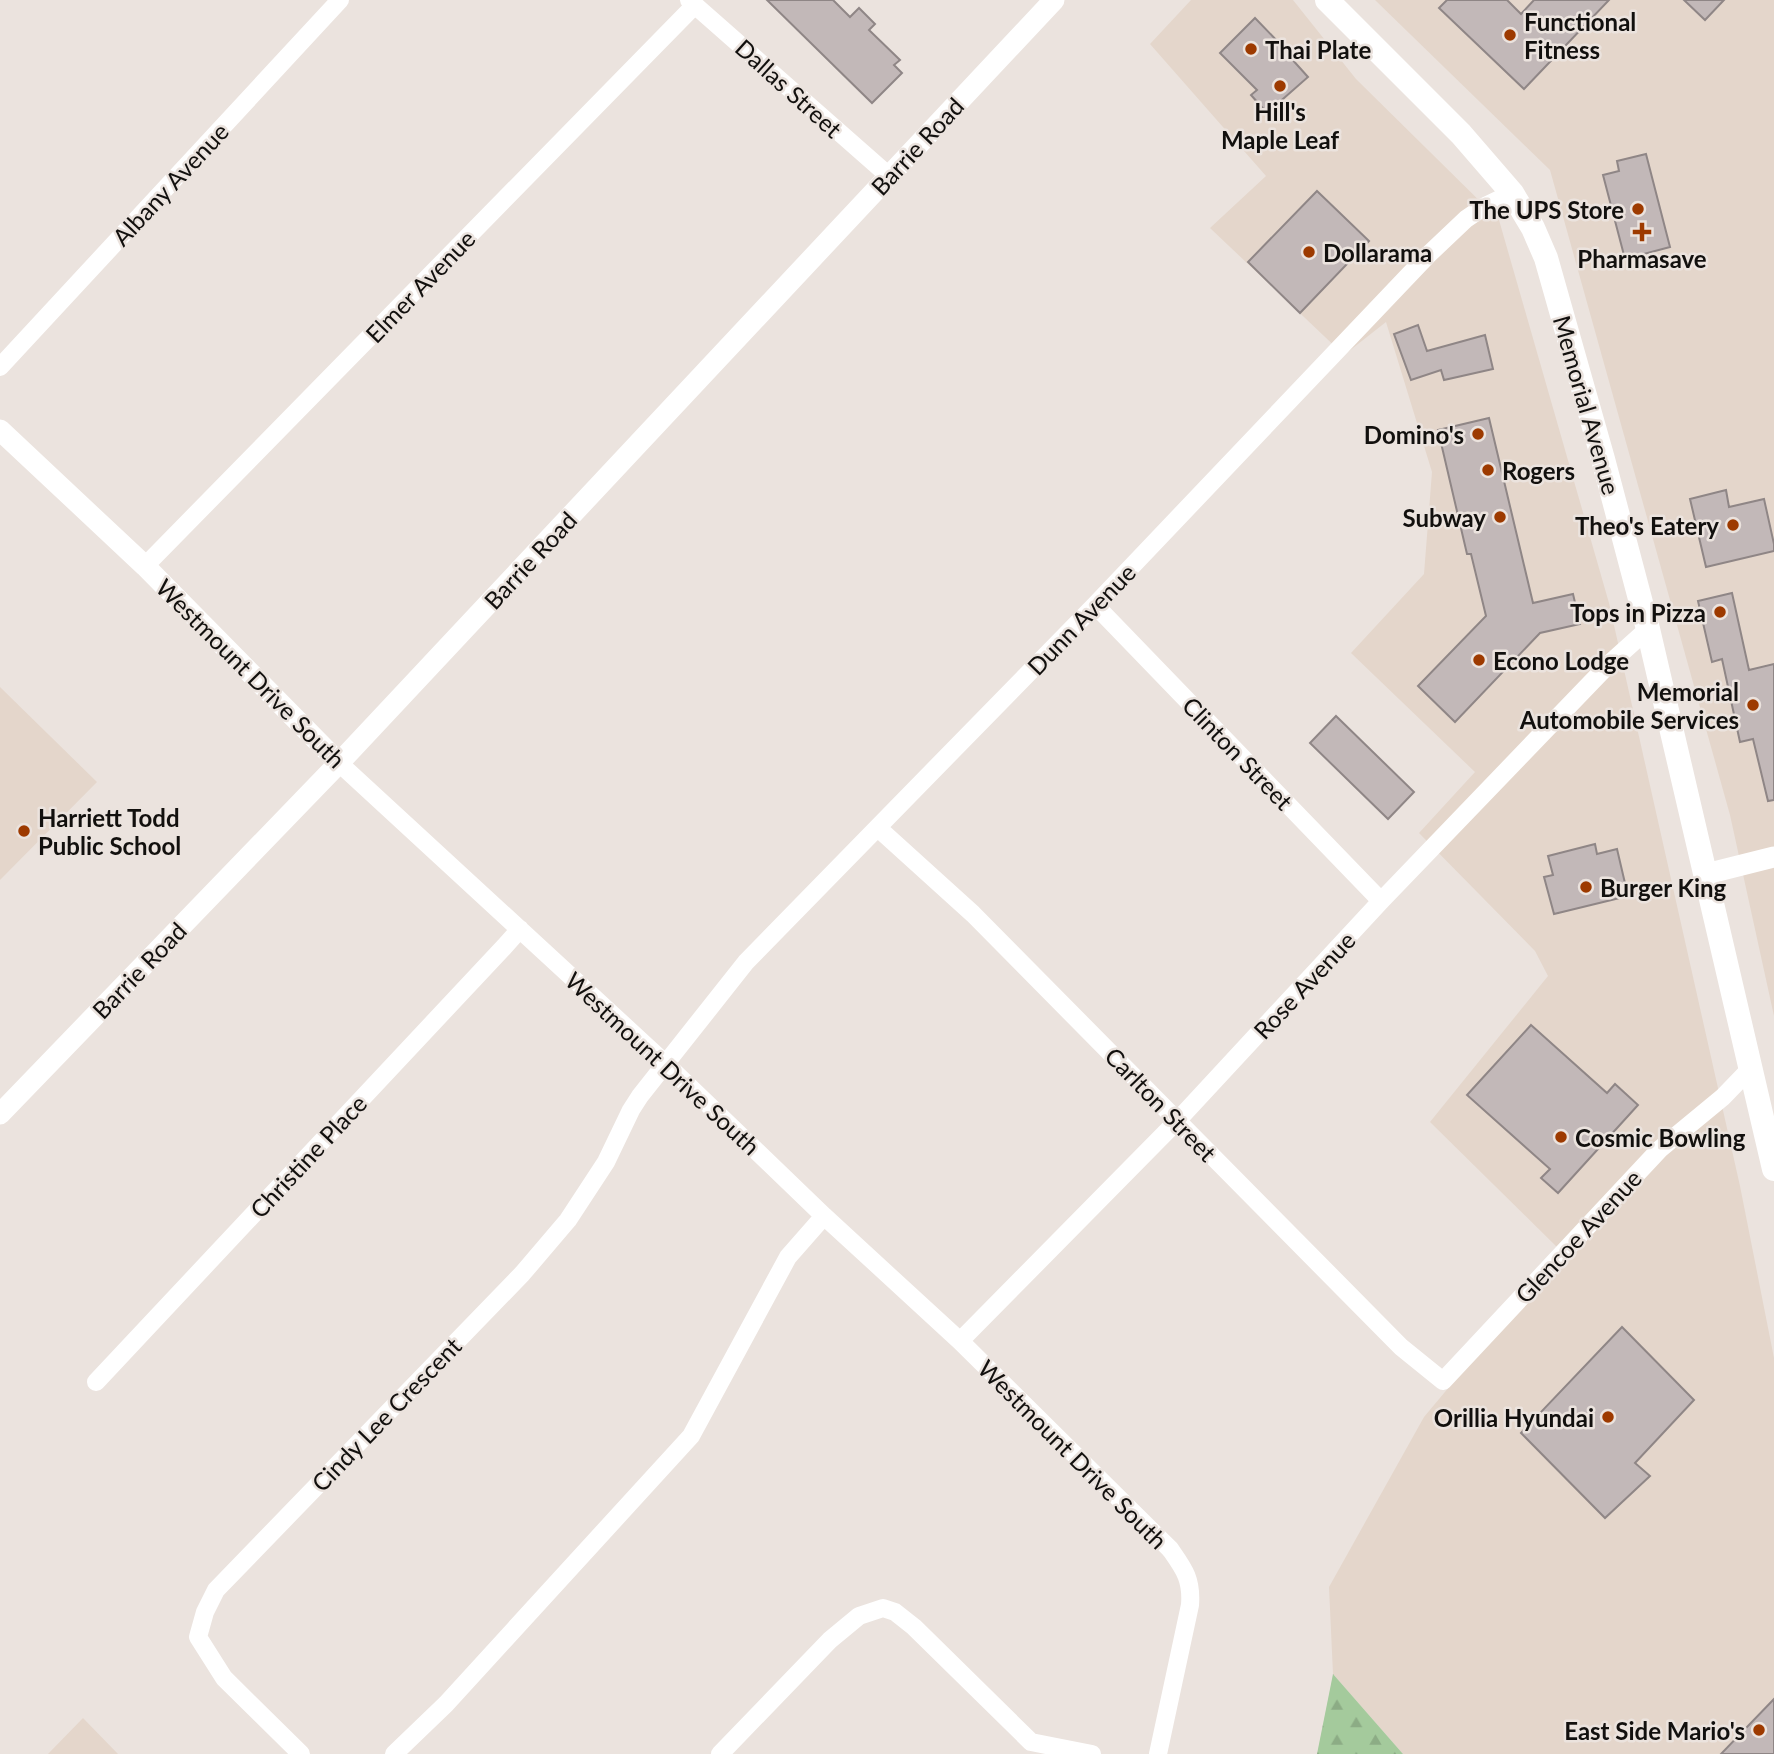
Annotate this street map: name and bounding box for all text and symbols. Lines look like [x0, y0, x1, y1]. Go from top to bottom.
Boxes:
place label: Functional Fitness [1524, 7, 1636, 64]
marker: Functional Fitness [1502, 27, 1518, 43]
street label: Dallas Street [730, 33, 848, 143]
place label: Thai Plate [1265, 35, 1371, 64]
marker: Thai Plate [1243, 41, 1259, 57]
marker: Hill's Maple Leaf [1272, 78, 1288, 94]
street label: Barrie Road [865, 91, 969, 201]
place label: Hill's Maple Leaf [1221, 97, 1339, 154]
street label: Albany Avenue [106, 117, 234, 251]
place label: The UPS Store [1469, 195, 1624, 224]
marker: The UPS Store [1630, 201, 1646, 217]
street label: Elmer Avenue [359, 224, 481, 348]
marker: Pharmasave [1634, 224, 1650, 240]
place label: Dollarama [1323, 238, 1432, 267]
marker: Dollarama [1301, 244, 1317, 260]
place label: Pharmasave [1577, 244, 1707, 273]
street label: Memorial Avenue [1548, 312, 1626, 498]
place label: Domino's [1364, 420, 1464, 449]
marker: Domino's [1470, 426, 1486, 442]
place label: Rogers [1502, 456, 1575, 485]
marker: Rogers [1480, 462, 1496, 478]
place label: Subway [1402, 503, 1486, 532]
street label: Barrie Road [478, 505, 582, 615]
marker: Subway [1492, 509, 1508, 525]
place label: Theo's Eatery [1575, 511, 1719, 540]
marker: Theo's Eatery [1725, 517, 1741, 533]
street label: Dunn Avenue [1021, 557, 1141, 681]
street label: Westmount Drive South [151, 573, 351, 773]
place label: Tops in Pizza [1570, 598, 1706, 627]
marker: Tops in Pizza [1712, 604, 1728, 620]
place label: Econo Lodge [1493, 646, 1629, 675]
marker: Econo Lodge [1471, 652, 1487, 668]
place label: Memorial Automobile Services [1519, 677, 1739, 734]
street label: Clinton Street [1177, 691, 1299, 816]
marker: Memorial Automobile Services [1745, 697, 1761, 713]
place label: Harriett Todd Public School [38, 803, 181, 860]
marker: Harriett Todd Public School [16, 823, 32, 839]
place label: Burger King [1600, 873, 1727, 902]
marker: Burger King [1578, 879, 1594, 895]
street label: Barrie Road [86, 916, 192, 1024]
street label: Rose Avenue [1247, 925, 1361, 1045]
street label: Westmount Drive South [560, 965, 766, 1161]
street label: Carlton Street [1099, 1041, 1223, 1167]
street label: Christine Place [244, 1089, 372, 1223]
place label: Cosmic Bowling [1575, 1123, 1746, 1152]
marker: Cosmic Bowling [1553, 1129, 1569, 1145]
street label: Glencoe Avenue [1509, 1163, 1647, 1309]
street label: Cindy Lee Crescent [305, 1331, 467, 1497]
street label: Westmount Drive South [973, 1354, 1173, 1554]
place label: Orillia Hyundai [1434, 1403, 1594, 1432]
marker: Orillia Hyundai [1600, 1409, 1616, 1425]
place label: East Side Mario's [1564, 1716, 1745, 1745]
marker: East Side Mario's [1751, 1722, 1767, 1738]

